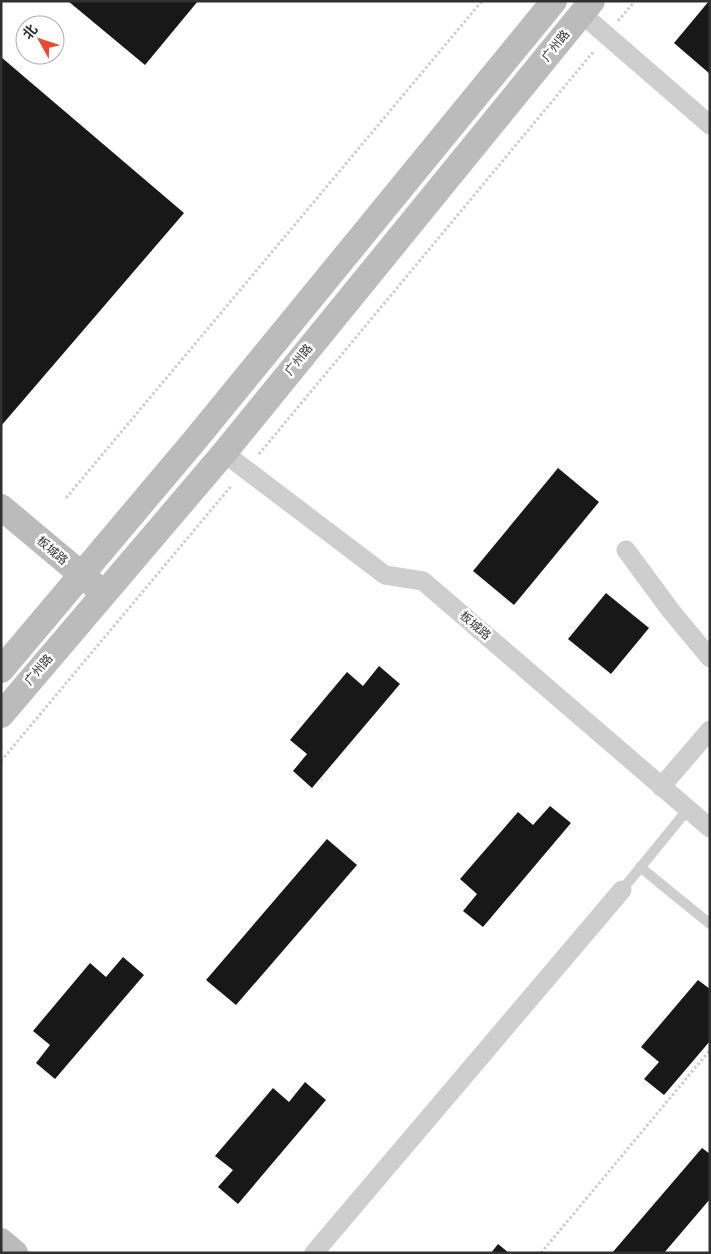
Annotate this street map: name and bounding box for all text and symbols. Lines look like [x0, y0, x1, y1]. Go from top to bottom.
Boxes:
north arrow [15, 15, 65, 65]
text: 北 [19, 20, 43, 44]
street label: 广州路 [538, 27, 574, 65]
street label: 广州路 [281, 341, 317, 379]
street label: 板城路 [33, 533, 71, 569]
street label: 板城路 [456, 608, 494, 644]
street label: 广州路 [21, 651, 57, 689]

